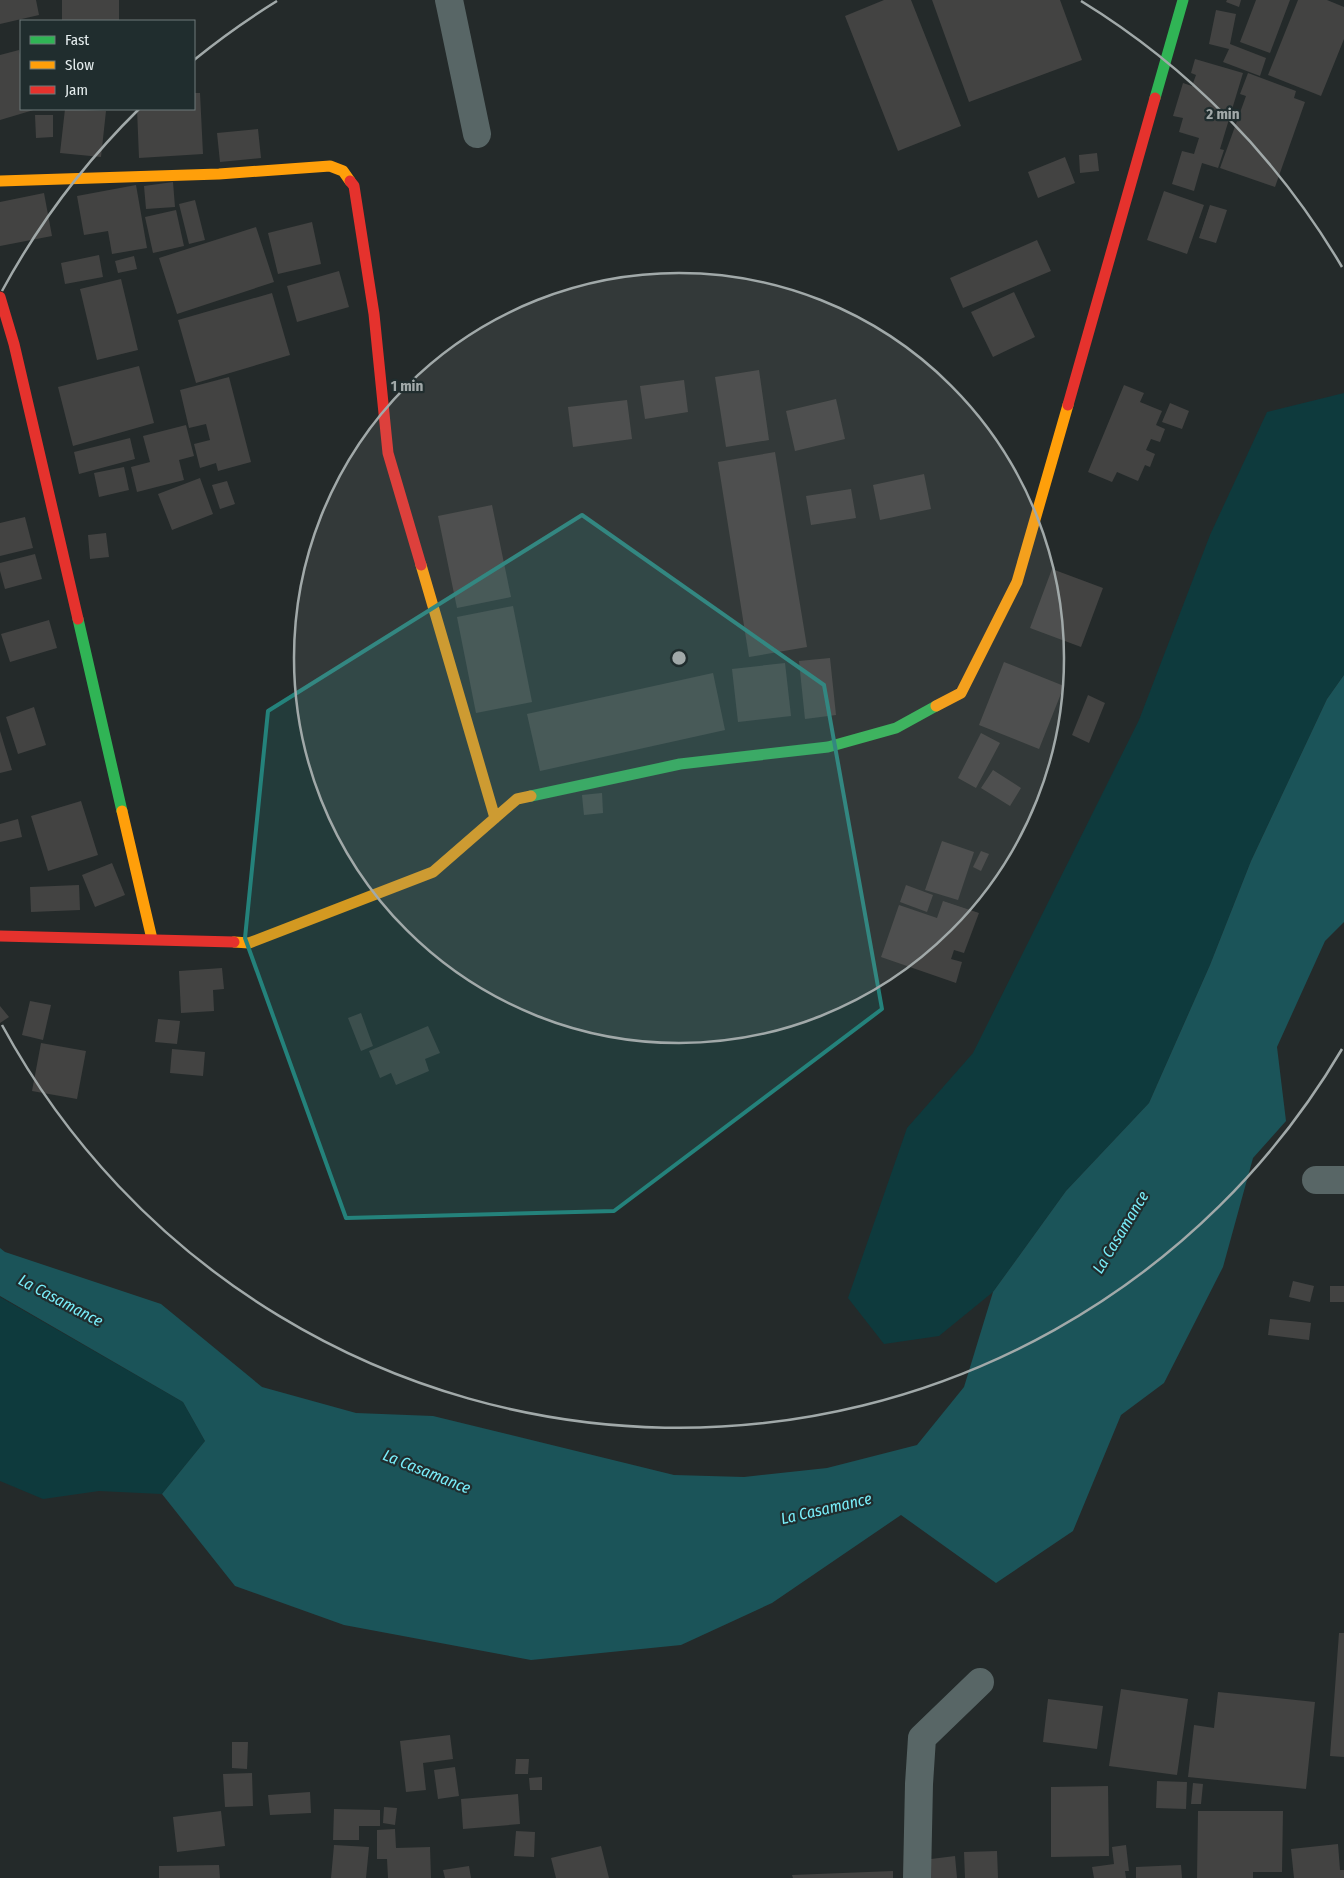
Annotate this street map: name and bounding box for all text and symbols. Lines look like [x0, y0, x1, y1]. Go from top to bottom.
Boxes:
legend [20, 20, 195, 110]
text: Fast [65, 31, 89, 49]
text: Slow [65, 56, 94, 74]
text: Jam [65, 81, 88, 99]
text: 2 min [1205, 105, 1240, 123]
text: 1 min [391, 377, 423, 395]
centre of rings [670, 649, 688, 667]
water label: La Casamance [1088, 1187, 1153, 1277]
water label: La Casamance [15, 1270, 107, 1331]
water label: La Casamance [380, 1445, 474, 1498]
water label: La Casamance [779, 1489, 874, 1528]

